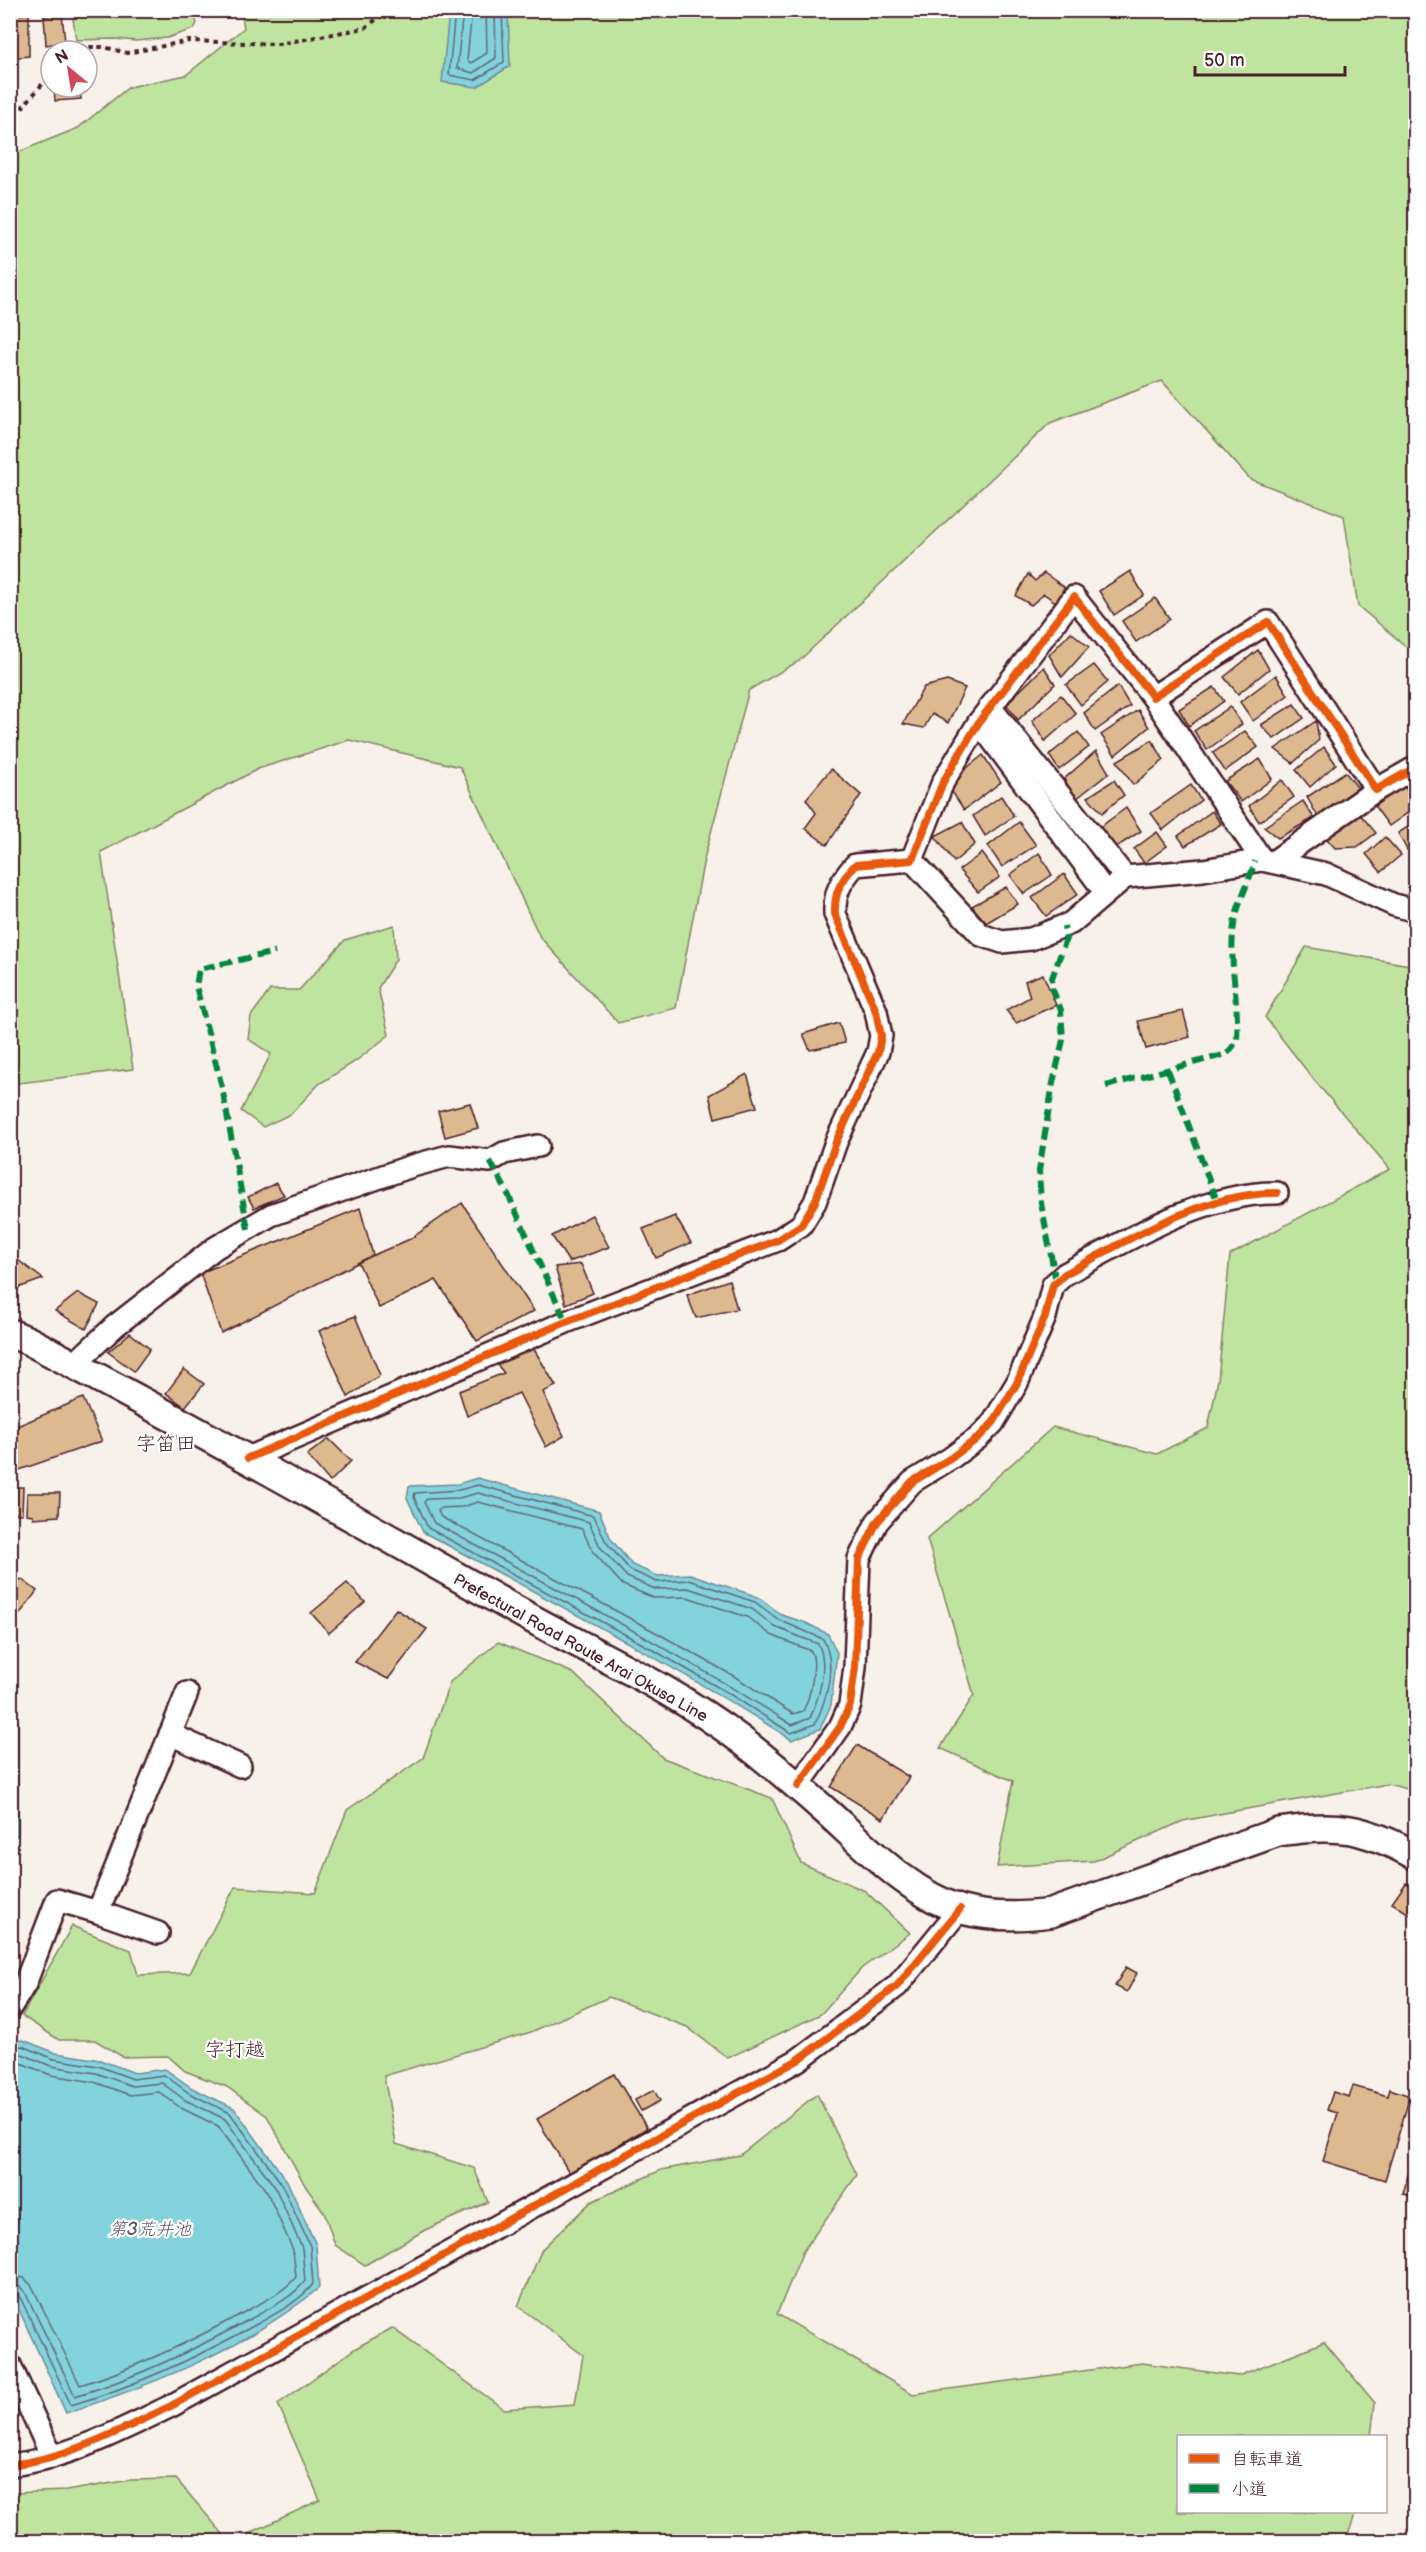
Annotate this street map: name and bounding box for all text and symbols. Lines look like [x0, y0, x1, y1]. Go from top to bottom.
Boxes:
north arrow [39, 39, 99, 99]
scale bar [1195, 39, 1345, 77]
text: N [52, 46, 72, 69]
text: 50 m [1204, 50, 1245, 71]
district label: 字笛田 [136, 1432, 196, 1456]
street label: Prefectural Road Route Arai Okusa Line [450, 1570, 711, 1727]
district label: 字打越 [205, 2038, 265, 2062]
water label: 第3荒井池 [109, 2219, 192, 2240]
legend [1177, 2435, 1387, 2513]
text: 自転車道 [1231, 2449, 1303, 2470]
text: 小道 [1231, 2479, 1267, 2500]

